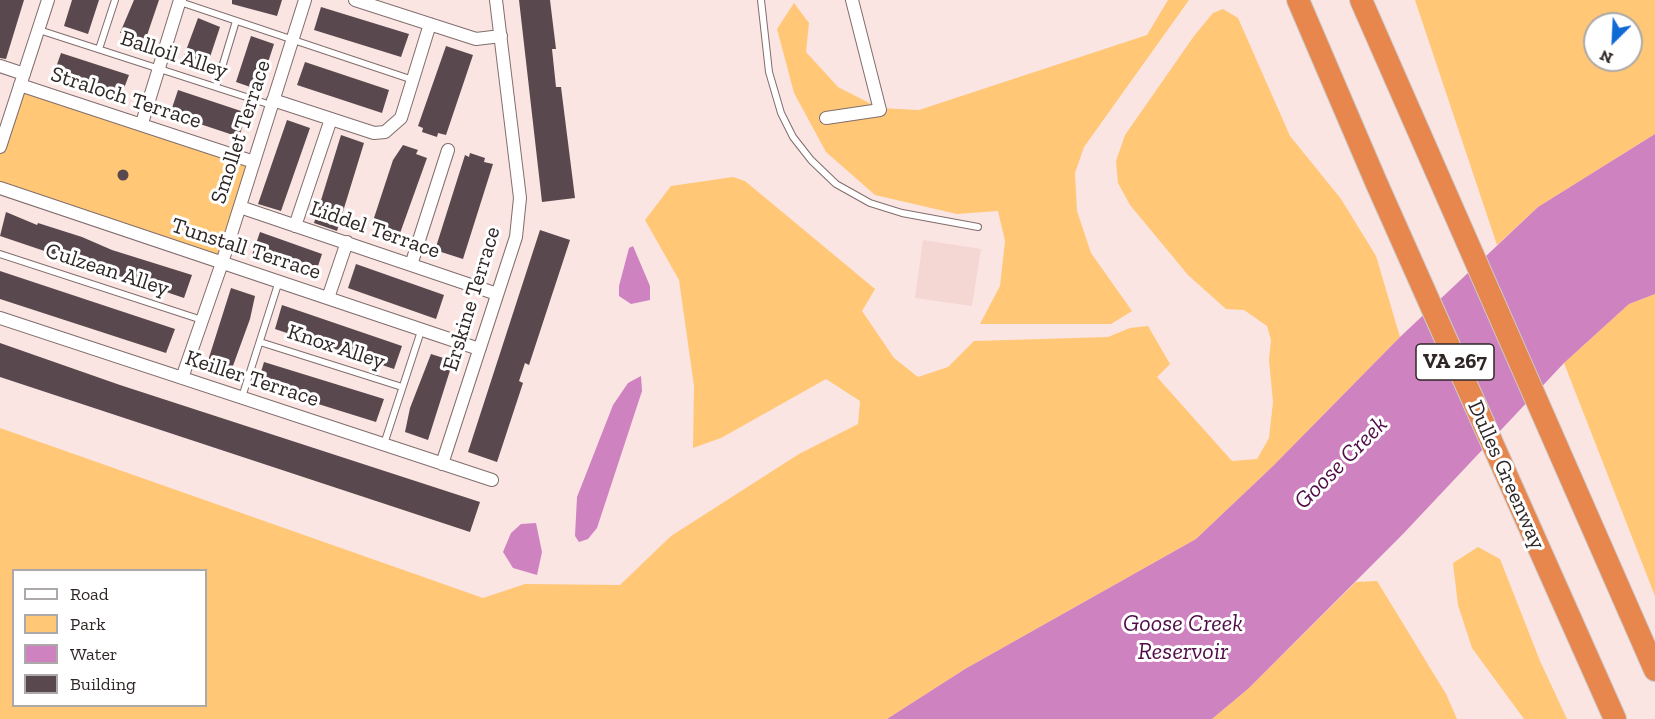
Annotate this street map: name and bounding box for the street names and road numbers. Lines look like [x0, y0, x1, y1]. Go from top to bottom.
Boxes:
street label: Balloil Alley [117, 25, 231, 85]
street label: Smollet Terrace [205, 57, 277, 207]
street label: Straloch Terrace [47, 61, 205, 135]
street label: Liddel Terrace [307, 195, 443, 265]
street label: Tunstall Terrace [168, 212, 324, 286]
street label: Erskine Terrace [438, 224, 506, 374]
street label: Culzean Alley [42, 238, 172, 302]
street label: Knox Alley [284, 319, 388, 375]
road number: VA 267 [1416, 344, 1494, 380]
street label: Keiller Terrace [182, 345, 322, 413]
street label: Dulles Greenway [1461, 397, 1551, 553]

